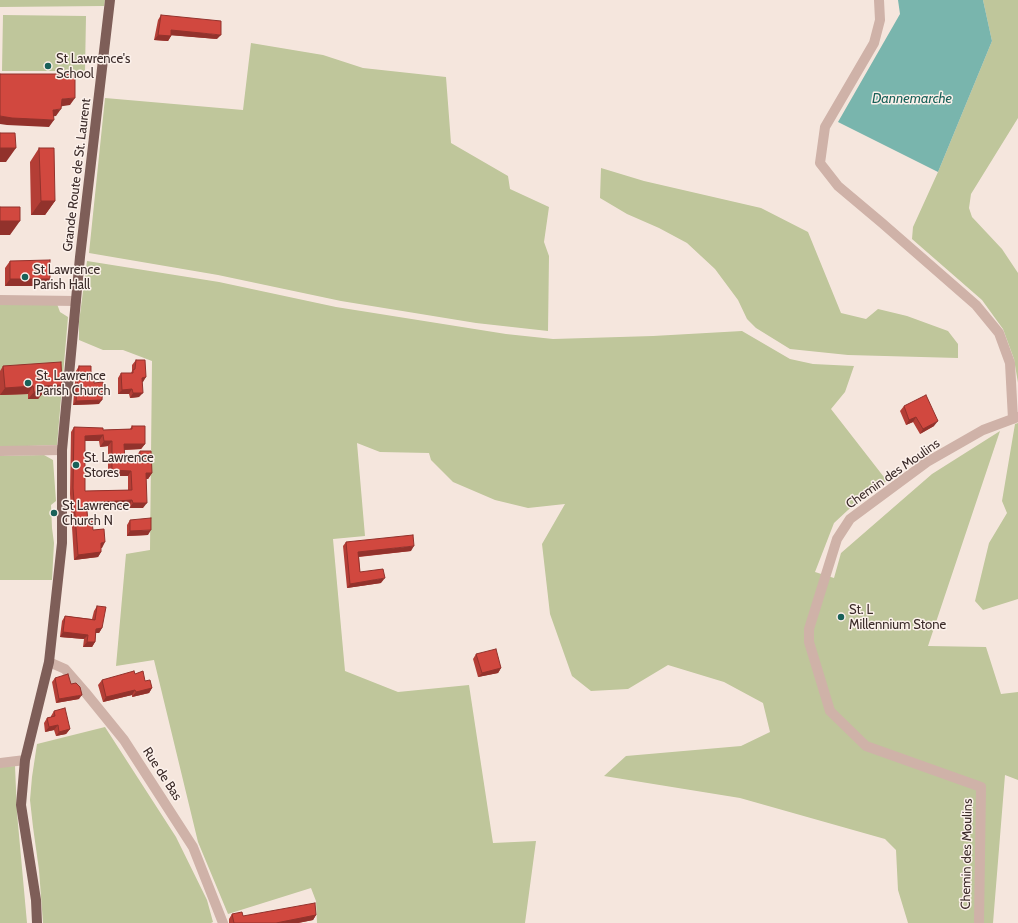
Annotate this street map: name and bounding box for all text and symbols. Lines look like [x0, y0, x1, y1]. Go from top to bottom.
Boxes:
place label: St Lawrence's School [56, 51, 130, 82]
marker: St Lawrence's School [43, 61, 53, 71]
water label: Dannemarche [872, 91, 952, 107]
street label: Grande Route de St. Laurent [60, 97, 94, 253]
place label: St Lawrence Parish Hall [33, 262, 100, 293]
marker: St Lawrence Parish Hall [20, 272, 30, 282]
place label: St. Lawrence Parish Church [36, 368, 110, 399]
marker: St. Lawrence Parish Church [23, 378, 33, 388]
street label: Chemin des Moulins [843, 436, 943, 512]
place label: St. Lawrence Stores [84, 450, 154, 481]
marker: St. Lawrence Stores [71, 460, 81, 470]
place label: St Lawrence Church N [62, 498, 129, 529]
marker: St Lawrence Church N [49, 508, 59, 518]
place label: St. L Millennium Stone [849, 602, 946, 633]
marker: St. L Millennium Stone [836, 612, 846, 622]
street label: Rue de Bas [139, 744, 185, 804]
street label: Chemin des Moulins [958, 798, 976, 910]

